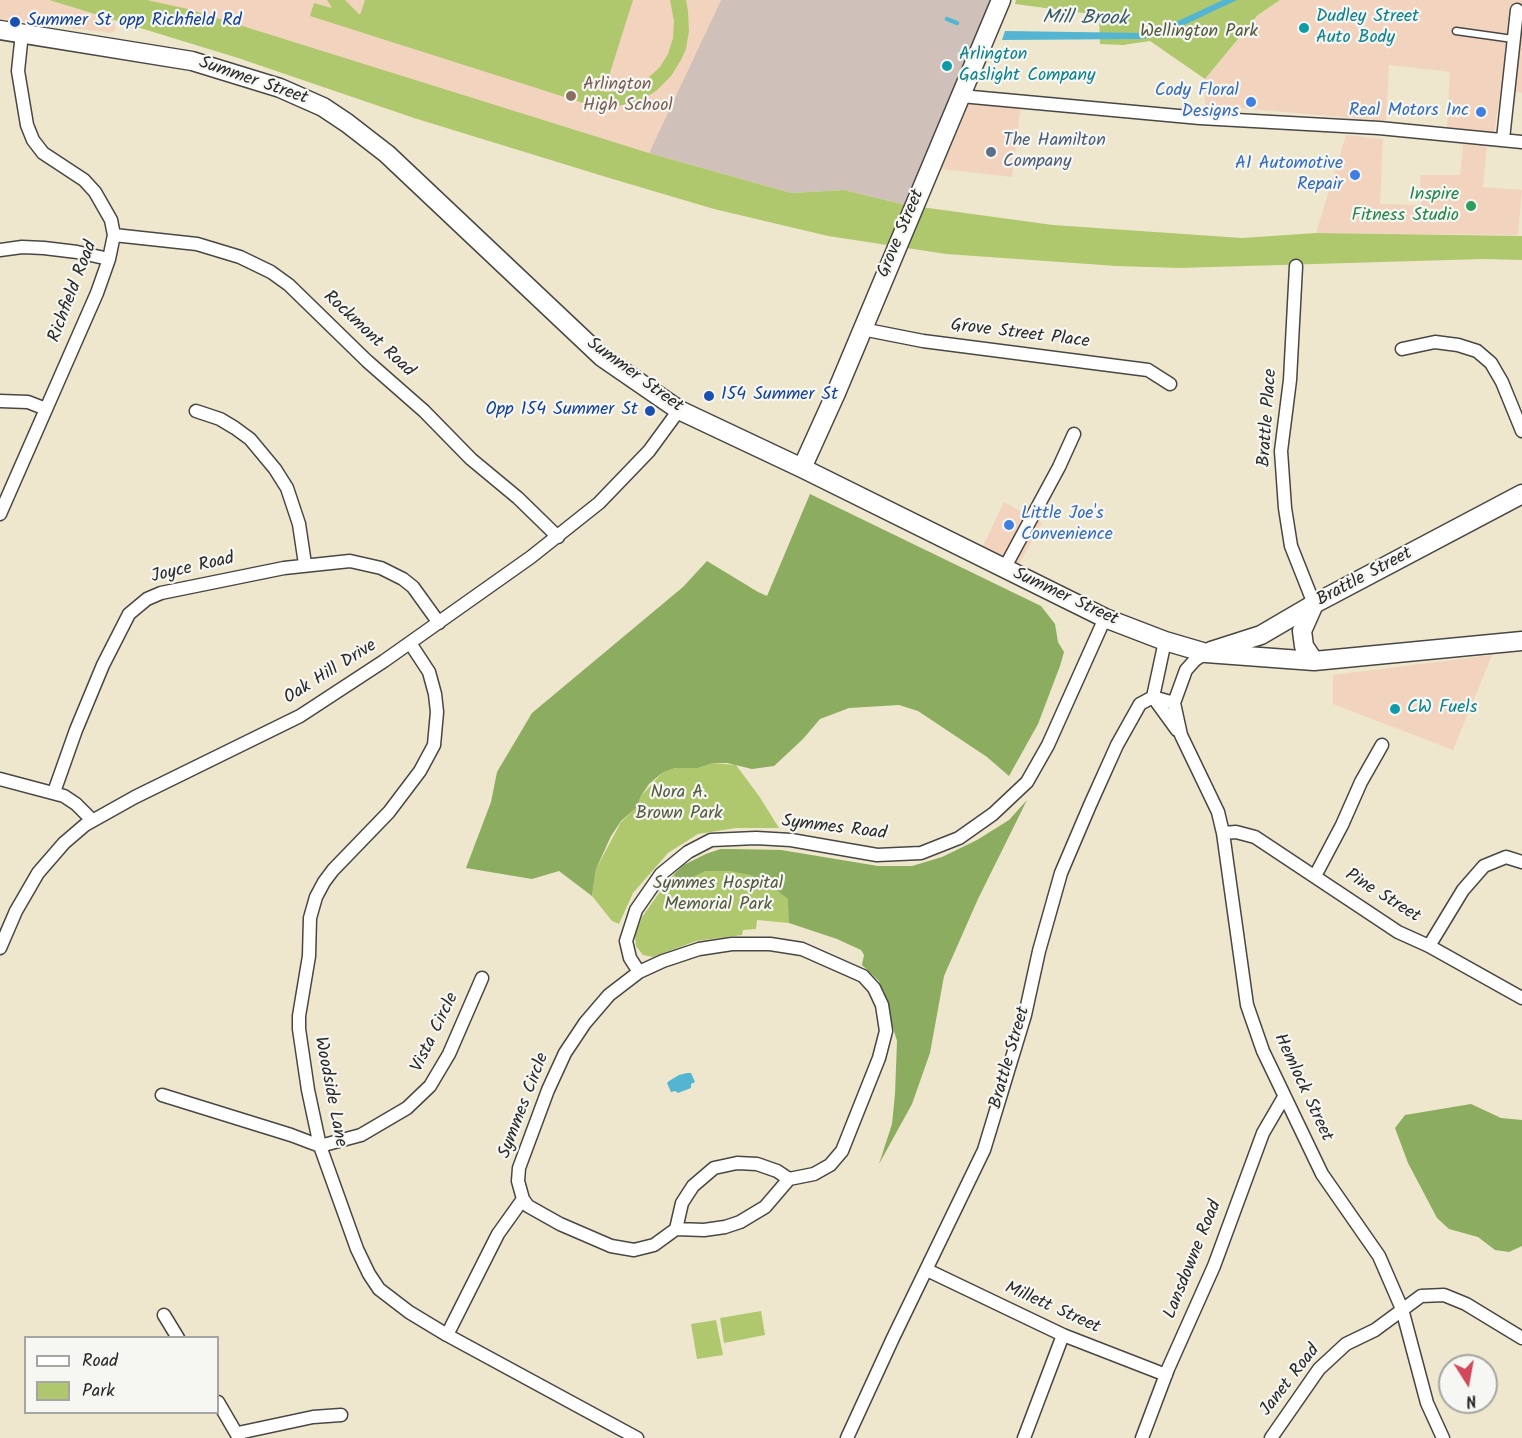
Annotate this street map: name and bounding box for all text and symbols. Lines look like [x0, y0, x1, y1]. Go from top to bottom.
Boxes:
water label: Mill Brook [1042, 7, 1128, 33]
place label: Dudley Street Auto Body [1316, 7, 1419, 50]
place label: Summer St opp Richfield Rd [27, 11, 242, 33]
marker: Summer St opp Richfield Rd [8, 15, 22, 29]
marker: Dudley Street Auto Body [1297, 21, 1311, 35]
park label: Wellington Park [1140, 22, 1258, 44]
place label: Arlington Gaslight Company [959, 45, 1096, 88]
street label: Summer Street [196, 53, 310, 111]
marker: Arlington Gaslight Company [940, 59, 954, 73]
place label: Arlington High School [583, 75, 673, 118]
place label: Cody Floral Designs [1155, 81, 1239, 124]
marker: Arlington High School [564, 89, 578, 103]
marker: Cody Floral Designs [1244, 95, 1258, 109]
place label: Real Motors Inc [1349, 101, 1469, 123]
marker: Real Motors Inc [1474, 105, 1488, 119]
place label: The Hamilton Company [1003, 131, 1106, 174]
marker: The Hamilton Company [984, 145, 998, 159]
place label: A1 Automotive Repair [1235, 154, 1343, 196]
marker: A1 Automotive Repair [1348, 168, 1362, 182]
place label: Inspire Fitness Studio [1351, 185, 1459, 228]
street label: Grove Street [874, 187, 930, 281]
marker: Inspire Fitness Studio [1464, 199, 1478, 213]
street label: Richfield Road [45, 238, 103, 346]
street label: Rockmont Road [318, 287, 418, 383]
street label: Grove Street Place [949, 316, 1091, 354]
street label: Summer Street [582, 334, 686, 418]
street label: Brattle Place [1255, 368, 1283, 468]
place label: 154 Summer St [721, 385, 838, 407]
marker: 154 Summer St [702, 389, 716, 403]
place label: Opp 154 Summer St [485, 400, 638, 422]
marker: Opp 154 Summer St [643, 404, 657, 418]
place label: Little Joe's Convenience [1021, 504, 1113, 546]
marker: Little Joe's Convenience [1002, 518, 1016, 532]
street label: Brattle Street [1313, 544, 1417, 612]
street label: Joyce Road [149, 549, 237, 589]
street label: Summer Street [1009, 564, 1121, 632]
street label: Oak Hill Drive [281, 636, 381, 710]
place label: CW Fuels [1407, 698, 1477, 720]
marker: CW Fuels [1388, 702, 1402, 716]
park label: Nora A. Brown Park [635, 783, 723, 826]
street label: Symmes Road [780, 812, 888, 846]
street label: Pine Street [1340, 865, 1424, 929]
park label: Symmes Hospital Memorial Park [653, 874, 783, 916]
street label: Vista Circle [408, 990, 464, 1076]
street label: Brattle Street [986, 1004, 1036, 1112]
street label: Hemlock Street [1268, 1031, 1336, 1145]
street label: Woodside Lane [308, 1035, 350, 1149]
street label: Symmes Circle [495, 1050, 555, 1162]
street label: Lansdowne Road [1160, 1198, 1228, 1322]
street label: Millett Street [1001, 1278, 1103, 1340]
legend [24, 1336, 219, 1414]
street label: Janet Road [1256, 1341, 1326, 1421]
text: Road [82, 1347, 118, 1376]
north arrow [1438, 1354, 1498, 1414]
text: Park [82, 1377, 115, 1406]
text: N [1464, 1387, 1479, 1413]

